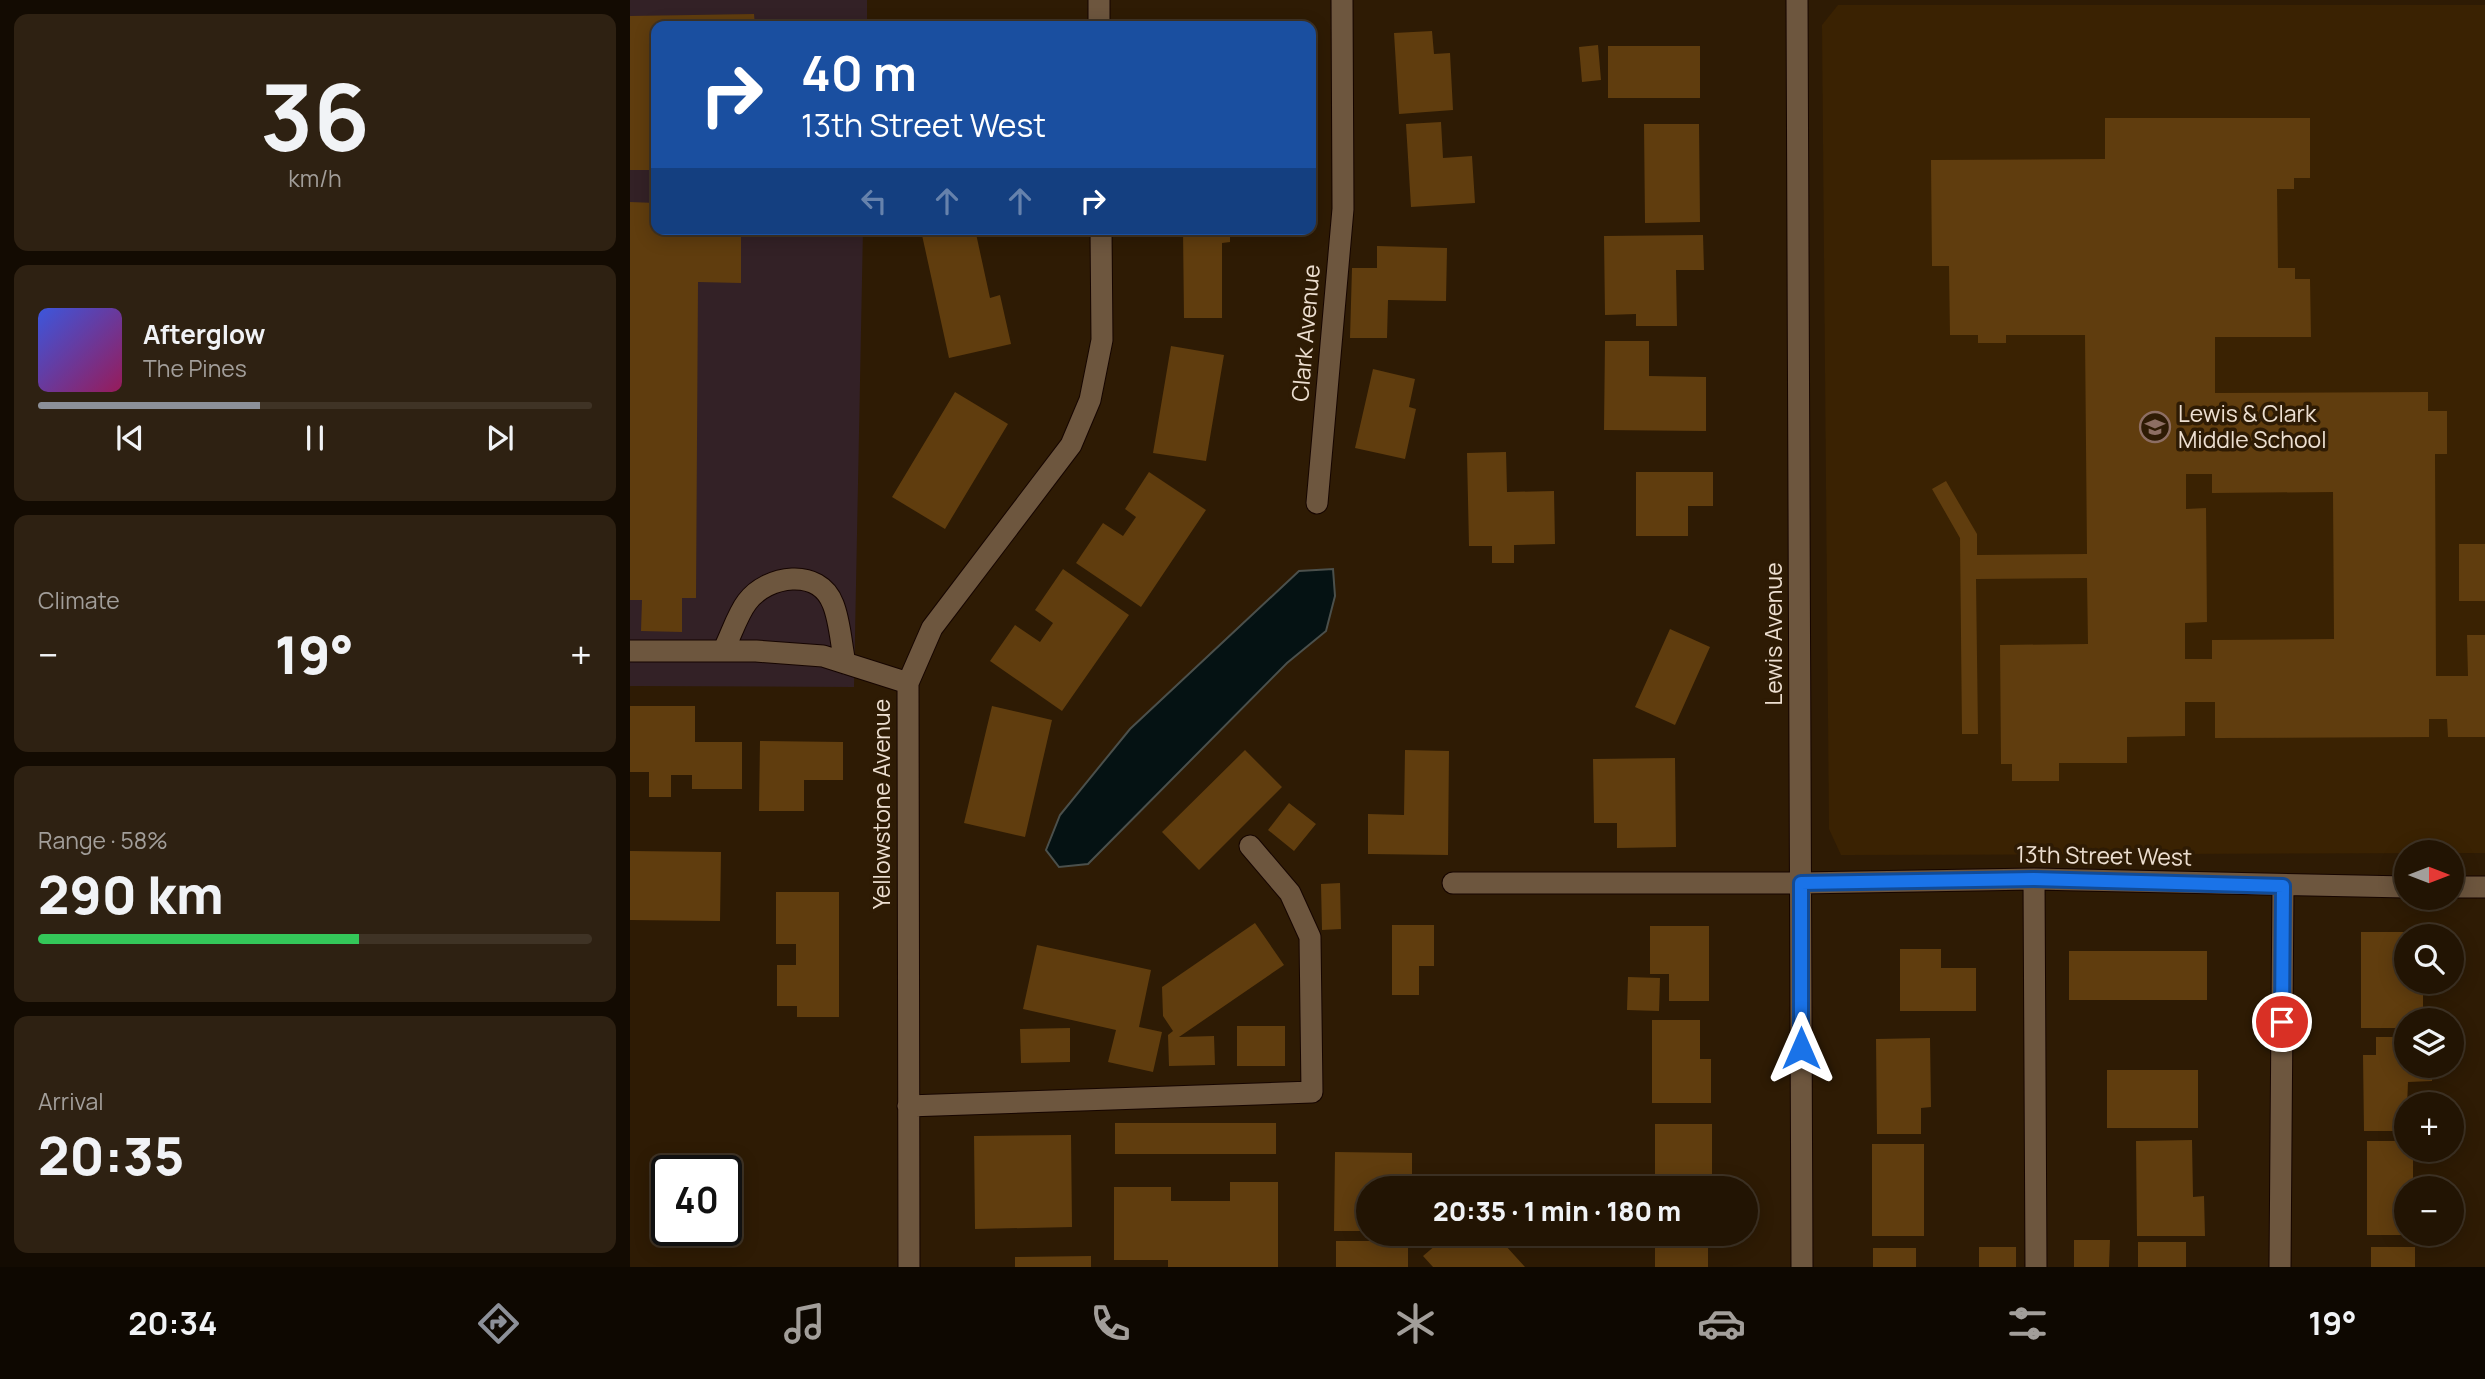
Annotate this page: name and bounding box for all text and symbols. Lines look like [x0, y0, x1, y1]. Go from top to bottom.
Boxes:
text: 40 m [801, 39, 917, 106]
icon: right [686, 49, 777, 140]
text: 36 [260, 54, 370, 178]
text: 13th Street West [801, 103, 1046, 147]
text: km/h [288, 162, 342, 194]
icon: left [855, 182, 893, 220]
icon: ahead [928, 182, 966, 220]
icon: ahead [1001, 182, 1039, 220]
icon: right [1074, 182, 1112, 220]
street label: Clark Avenue [1283, 263, 1327, 403]
text: Afterglow [143, 316, 265, 352]
text: The Pines [143, 352, 247, 384]
place label: Lewis & Clark Middle School [2178, 397, 2327, 455]
school or university icon: Lewis & Clark Middle School [2138, 410, 2172, 444]
icon: previous [111, 419, 149, 457]
icon: pause [296, 419, 334, 457]
icon: next [481, 419, 519, 457]
street label: Lewis Avenue [1757, 562, 1789, 706]
text: Climate [38, 584, 120, 616]
text: 19° [275, 619, 354, 690]
text: − [38, 628, 59, 680]
text: + [570, 628, 592, 680]
street label: Yellowstone Avenue [865, 699, 897, 909]
text: Range · 58% [38, 824, 168, 856]
street label: 13th Street West [2016, 837, 2192, 873]
north arrow [2394, 840, 2464, 910]
map controls [2394, 840, 2464, 1246]
text: 290 km [38, 859, 224, 930]
button: search [2394, 924, 2464, 994]
pin [2252, 992, 2312, 1052]
icon: arrive [2263, 1003, 2301, 1041]
button: layers [2394, 1008, 2464, 1078]
position arrow [1764, 1011, 1838, 1085]
text: Arrival [38, 1085, 104, 1117]
button: + [2394, 1092, 2464, 1162]
text: 20:35 [38, 1120, 184, 1191]
speed limit sign: 40 [651, 1155, 742, 1246]
button: − [2394, 1176, 2464, 1246]
text: 20:35 · 1 min · 180 m [1433, 1193, 1681, 1229]
icon: directions [474, 1299, 523, 1348]
icon: music [780, 1299, 829, 1348]
icon: phone [1086, 1299, 1135, 1348]
icon: climate [1391, 1299, 1440, 1348]
icon: car [1697, 1299, 1746, 1348]
icon: filters [2003, 1299, 2052, 1348]
text: 20:34 [128, 1301, 218, 1345]
text: 19° [2308, 1301, 2357, 1345]

